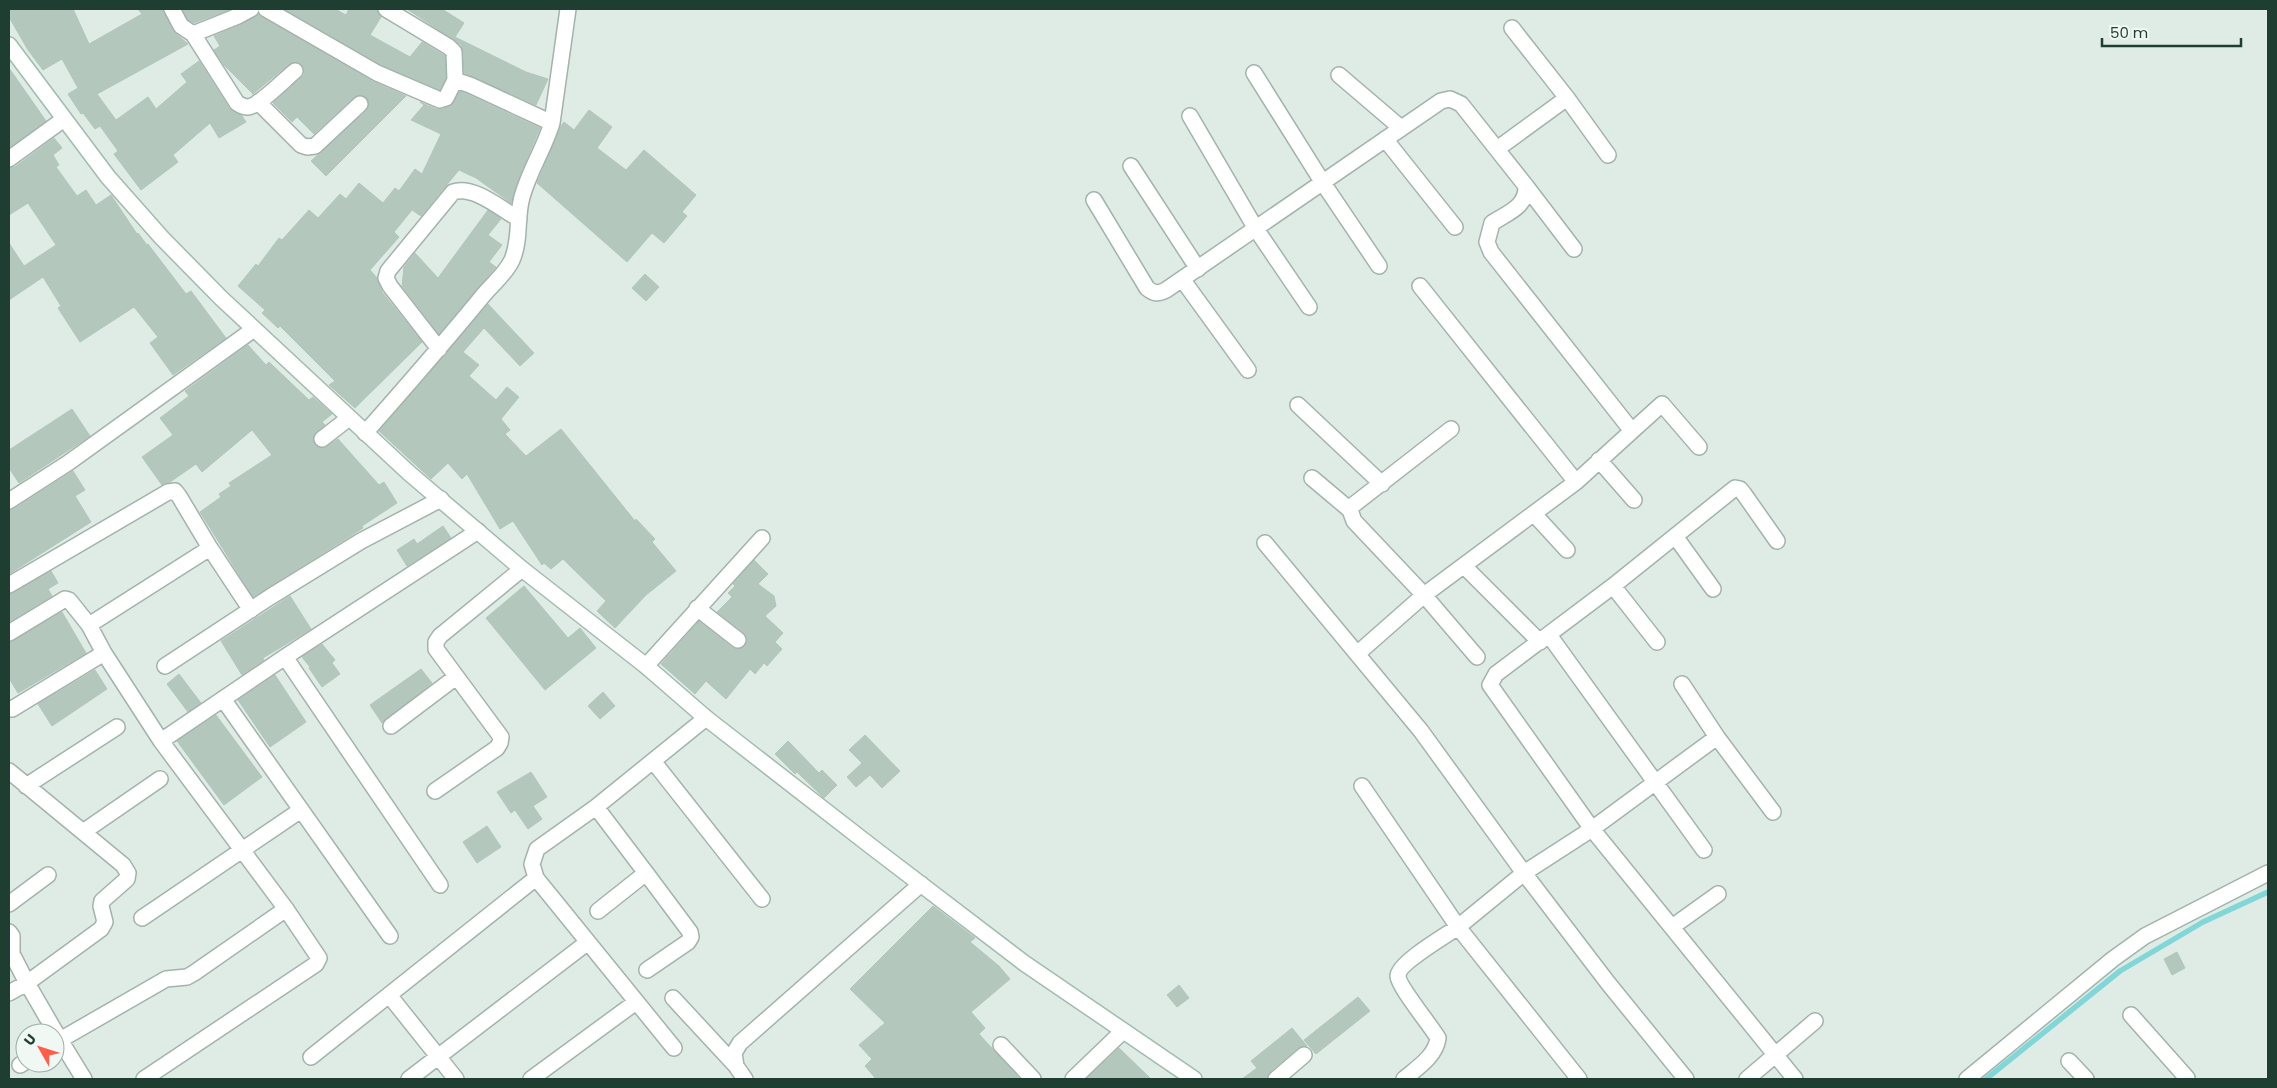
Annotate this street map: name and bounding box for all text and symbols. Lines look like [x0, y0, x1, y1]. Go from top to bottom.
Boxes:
scale bar [2102, 15, 2241, 47]
text: 50 m [2110, 22, 2148, 43]
north arrow [15, 1023, 65, 1073]
text: U [19, 1030, 41, 1050]

